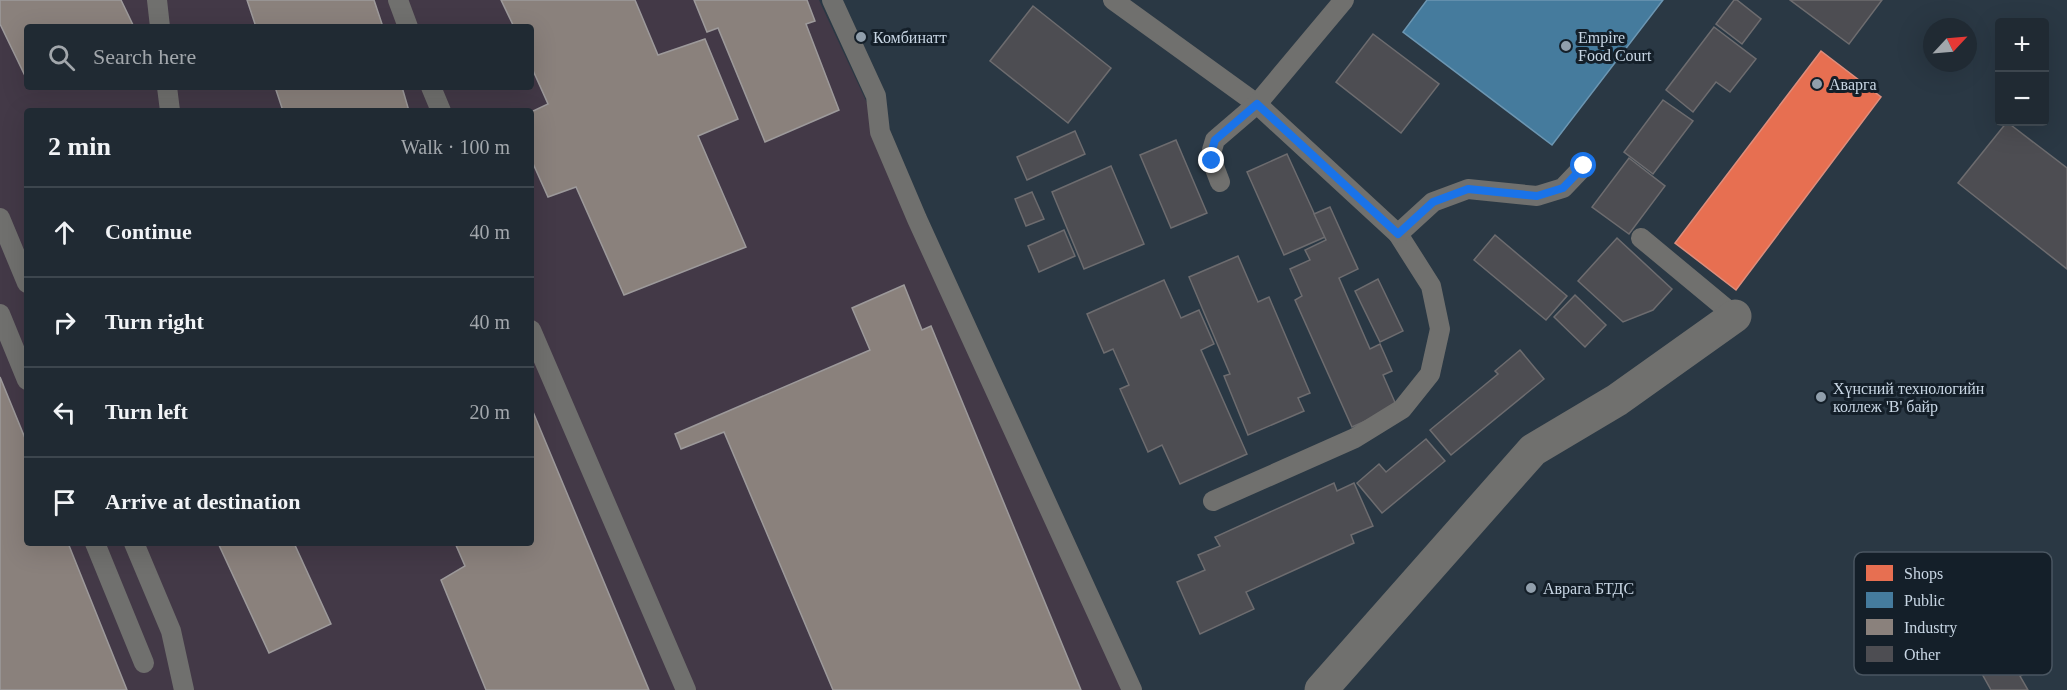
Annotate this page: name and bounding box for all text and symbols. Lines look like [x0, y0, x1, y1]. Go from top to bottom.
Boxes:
north arrow [1923, 18, 1977, 72]
map controls [1995, 18, 2049, 126]
button: + [1995, 18, 2049, 72]
search box [24, 24, 534, 90]
place label: Комбинатт [873, 29, 947, 46]
place label: Empire Food Court [1578, 29, 1652, 64]
marker: Комбинатт [854, 30, 868, 44]
marker: Empire Food Court [1559, 39, 1573, 53]
icon: search [45, 41, 78, 74]
text: Search here [93, 44, 196, 69]
button: − [1995, 72, 2049, 126]
place label: Аварга [1829, 76, 1877, 94]
marker: Аварга [1810, 77, 1824, 91]
text: 2 min [48, 132, 111, 161]
text: Walk · 100 m [401, 136, 510, 158]
route end [1198, 147, 1224, 173]
route start [1570, 152, 1596, 178]
icon: ahead [48, 216, 81, 249]
text: Continue [105, 219, 192, 244]
text: 40 m [469, 221, 510, 243]
icon: right [48, 306, 81, 339]
text: Turn right [105, 309, 204, 334]
text: 40 m [469, 311, 510, 333]
place label: Хүнсний технологийн коллеж 'B' байр [1833, 380, 1985, 416]
marker: Хүнсний технологийн коллеж 'B' байр [1814, 390, 1828, 404]
icon: left [48, 396, 81, 429]
text: Turn left [105, 399, 188, 424]
text: 20 m [469, 401, 510, 423]
icon: arrive [48, 486, 81, 519]
text: Arrive at destination [105, 489, 301, 514]
legend [1854, 552, 2052, 675]
text: Shops [1904, 565, 1943, 583]
place label: Аврага БТДС [1543, 580, 1634, 598]
marker: Аврага БТДС [1524, 581, 1538, 595]
text: Public [1904, 592, 1945, 609]
text: Industry [1904, 619, 1957, 637]
text: Other [1904, 646, 1941, 663]

